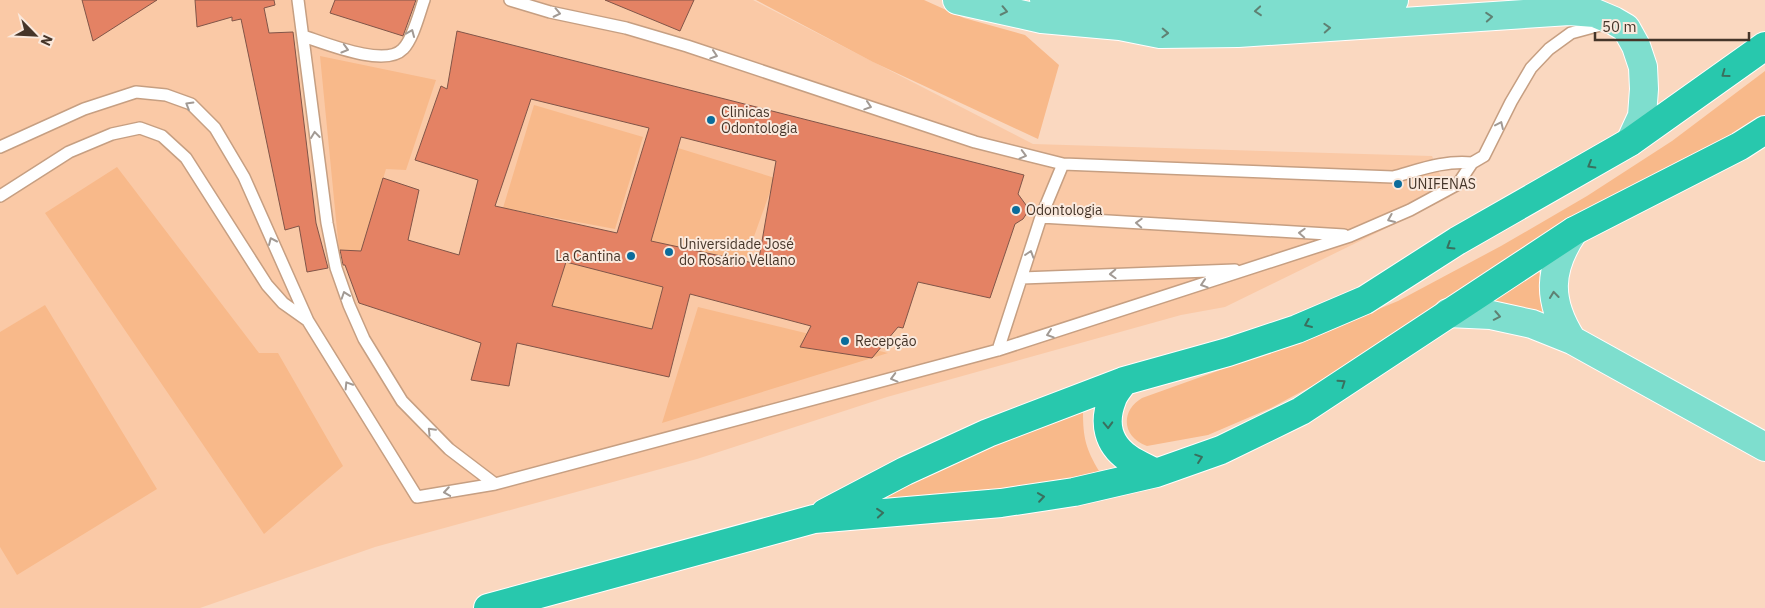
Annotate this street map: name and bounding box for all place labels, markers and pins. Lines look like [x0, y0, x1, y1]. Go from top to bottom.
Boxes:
place label: Clinicas Odontologia [721, 103, 798, 137]
marker: Clinicas Odontologia [705, 114, 717, 126]
place label: UNIFENAS [1408, 175, 1476, 193]
marker: UNIFENAS [1392, 178, 1404, 190]
place label: Odontologia [1026, 201, 1103, 219]
marker: Odontologia [1010, 204, 1022, 216]
place label: Universidade José do Rosário Vellano [679, 235, 796, 269]
marker: Universidade José do Rosário Vellano [663, 246, 675, 258]
place label: La Cantina [555, 247, 622, 265]
marker: La Cantina [625, 250, 637, 262]
place label: Recepção [855, 332, 917, 350]
marker: Recepção [839, 335, 851, 347]

